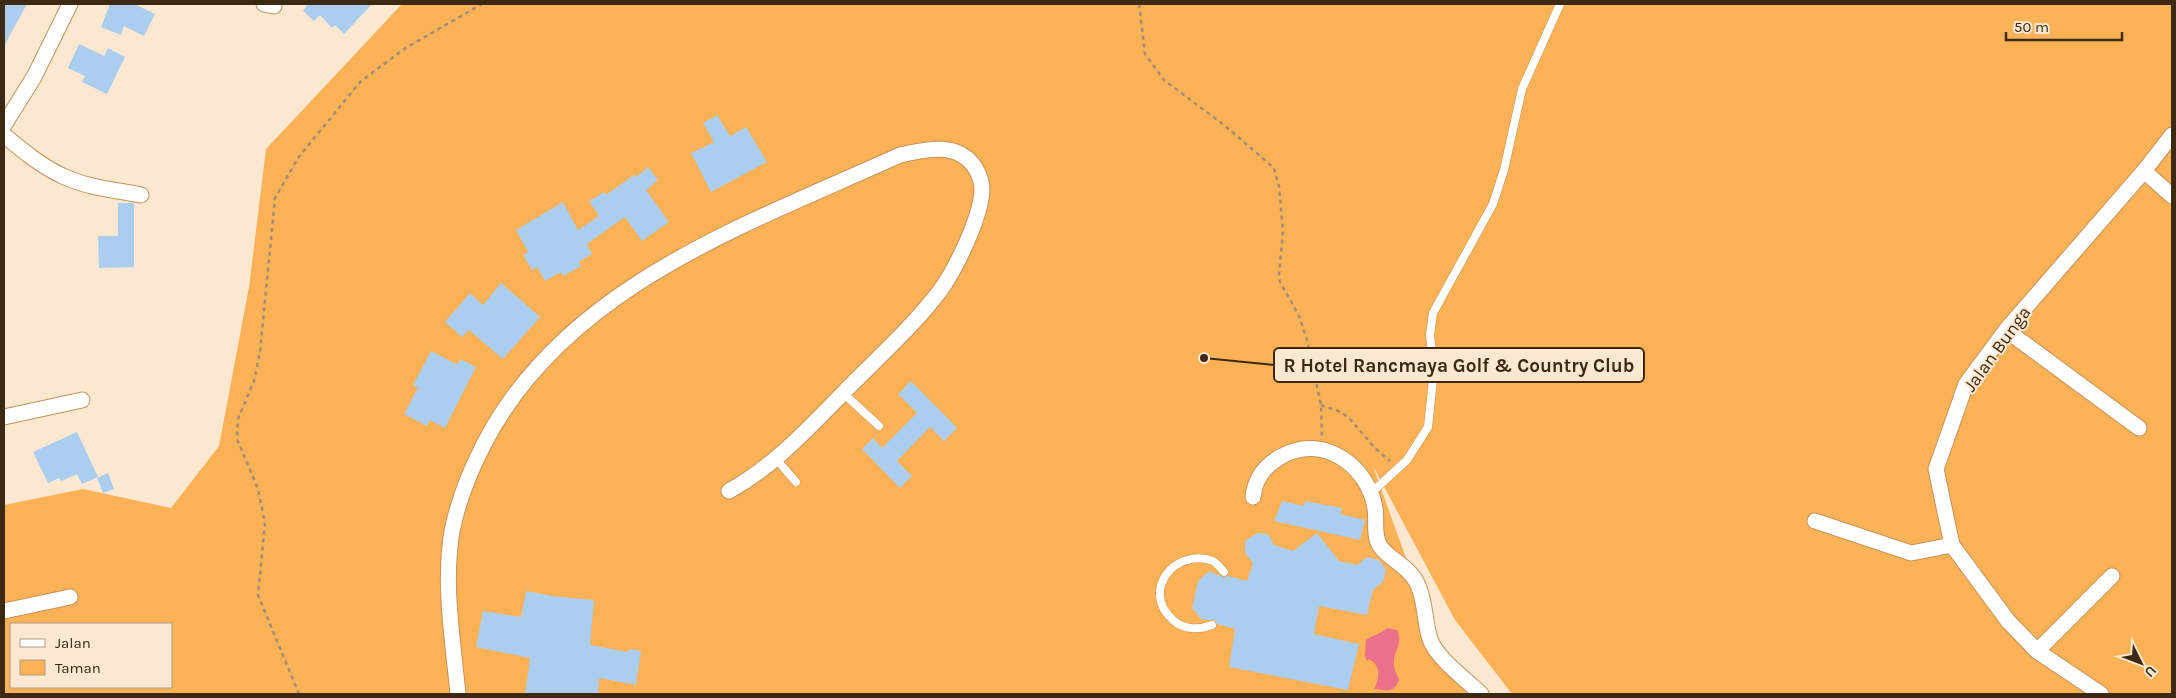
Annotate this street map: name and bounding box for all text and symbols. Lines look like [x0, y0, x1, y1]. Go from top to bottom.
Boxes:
scale bar [2006, 10, 2122, 42]
text: 50 m [2014, 18, 2049, 36]
street label: Jalan Bunga [1959, 302, 2035, 396]
callout: R Hotel Rancmaya Golf & Country Club [1274, 348, 1644, 382]
text: R Hotel Rancmaya Golf & Country Club [1284, 355, 1634, 377]
legend [10, 623, 172, 688]
text: Jalan [55, 634, 91, 652]
north arrow [2116, 638, 2166, 688]
text: Taman [55, 659, 101, 677]
text: U [2141, 662, 2160, 681]

